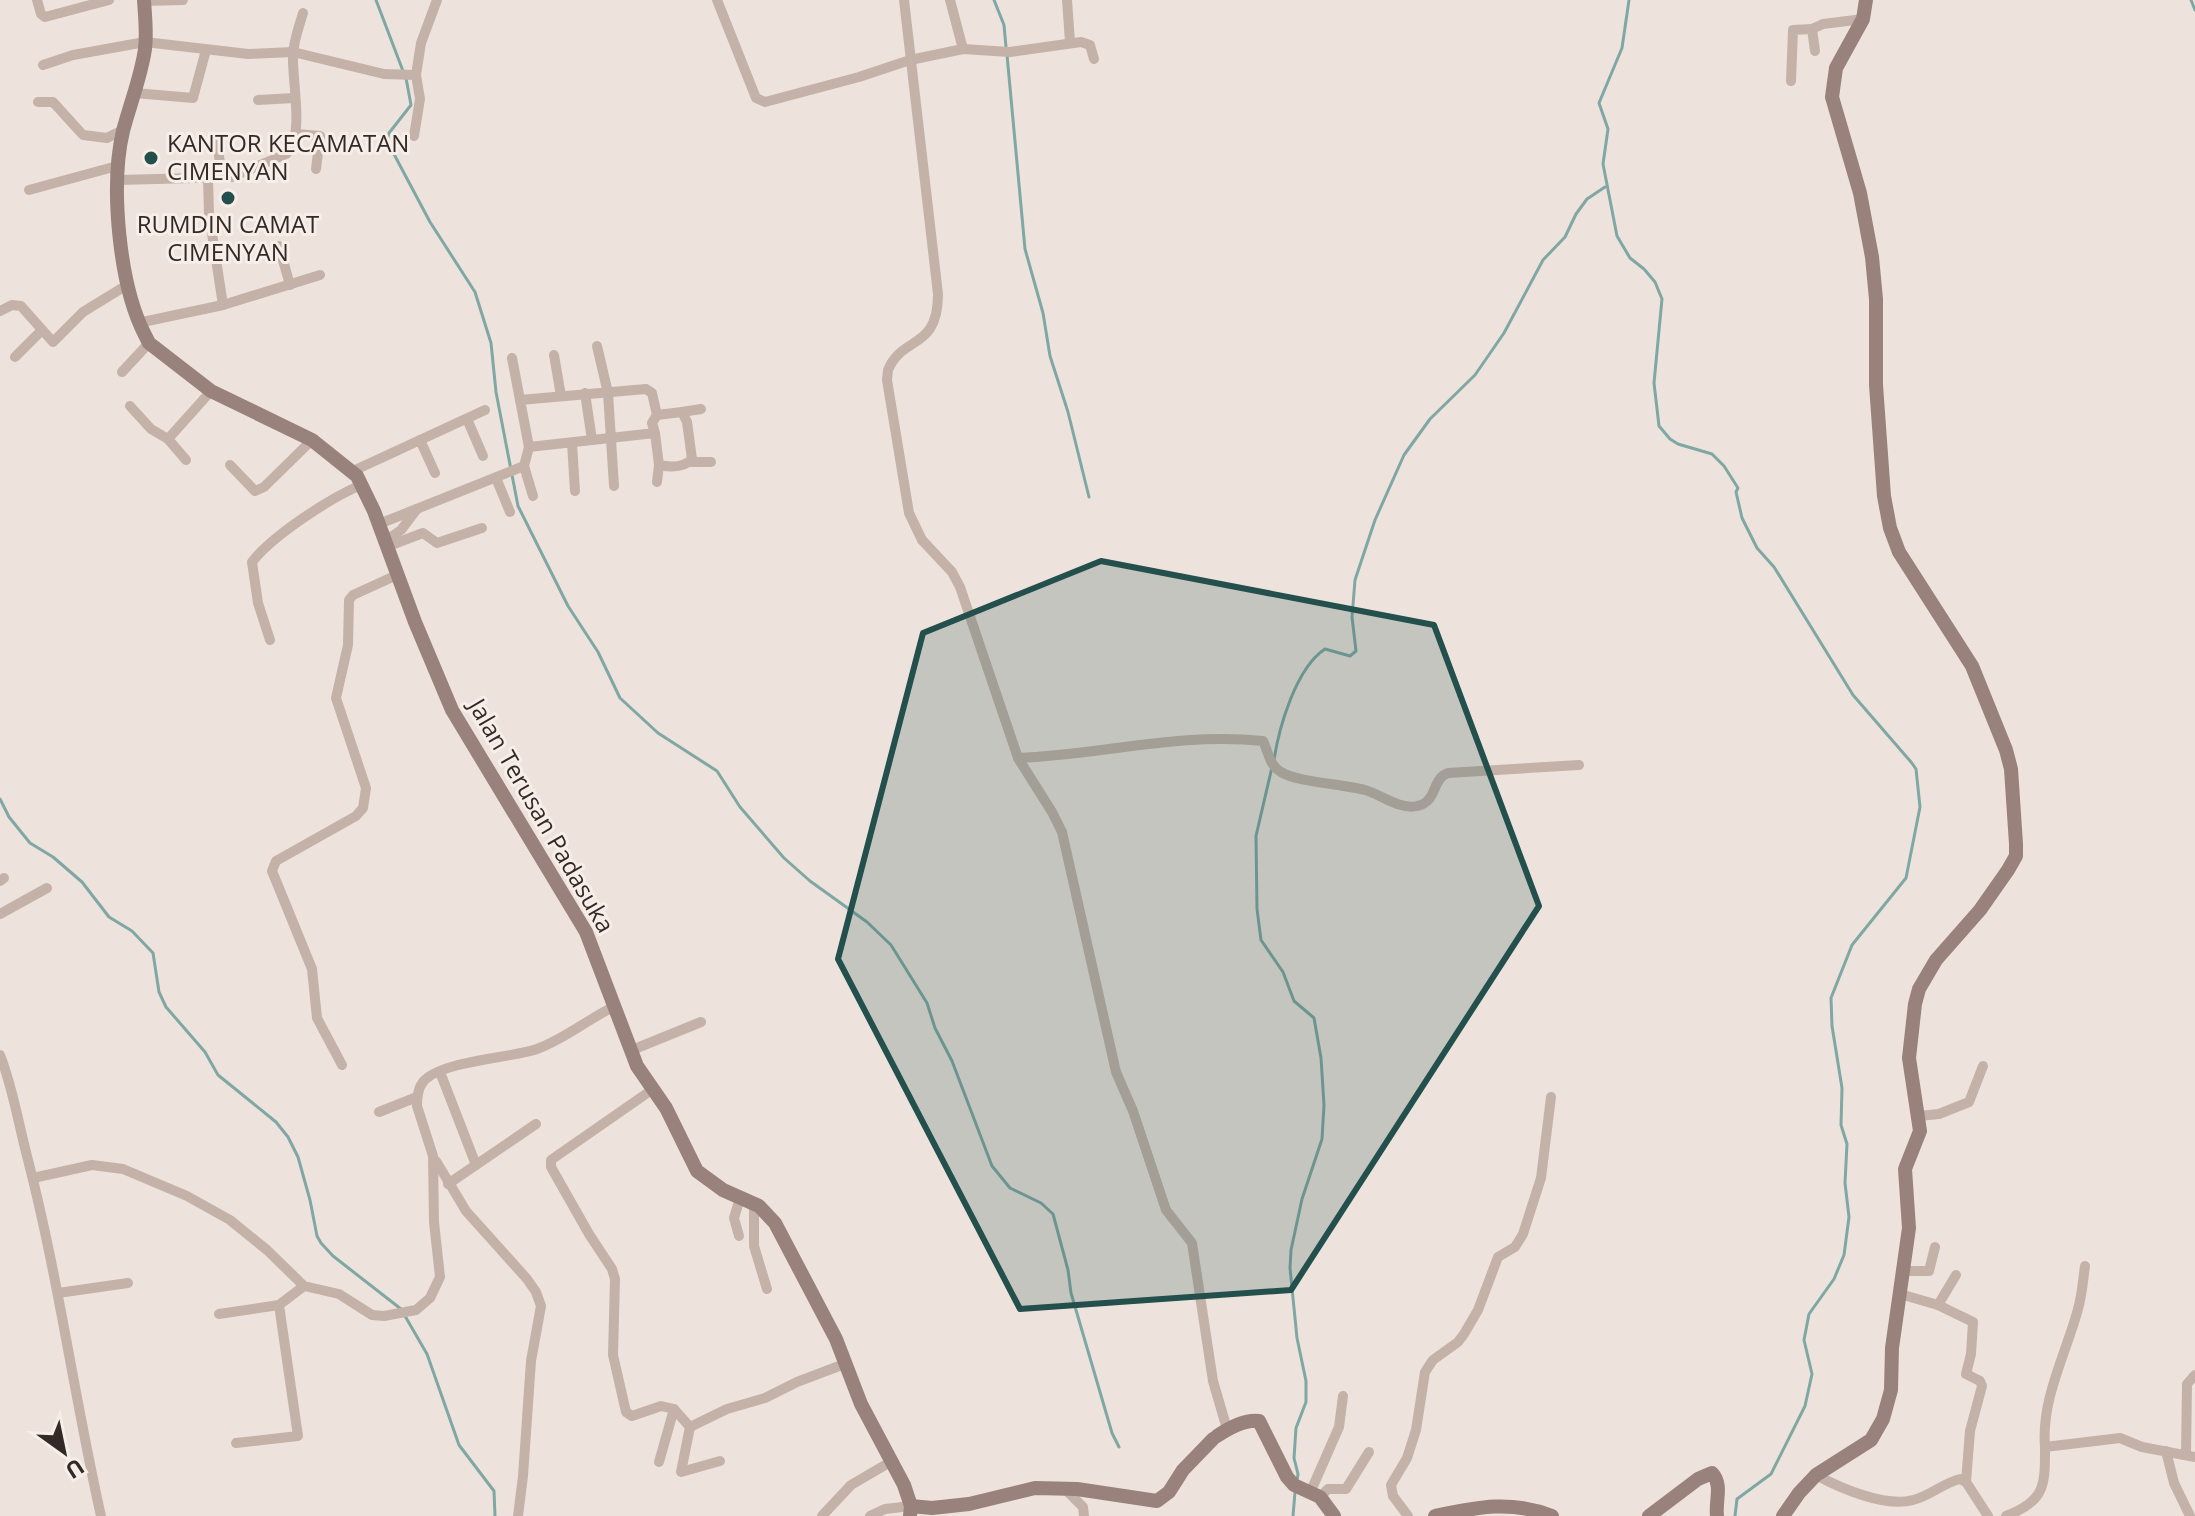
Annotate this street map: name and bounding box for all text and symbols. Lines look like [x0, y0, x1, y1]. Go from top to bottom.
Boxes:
place label: KANTOR KECAMATAN CIMENYAN [167, 126, 409, 187]
marker: KANTOR KECAMATAN CIMENYAN [142, 149, 160, 167]
marker: RUMDIN CAMAT CIMENYAN [219, 189, 237, 207]
place label: RUMDIN CAMAT CIMENYAN [137, 207, 319, 268]
street label: Jalan Terusan Padasuka [461, 691, 623, 938]
north arrow [24, 1412, 104, 1492]
text: U [60, 1453, 91, 1487]

